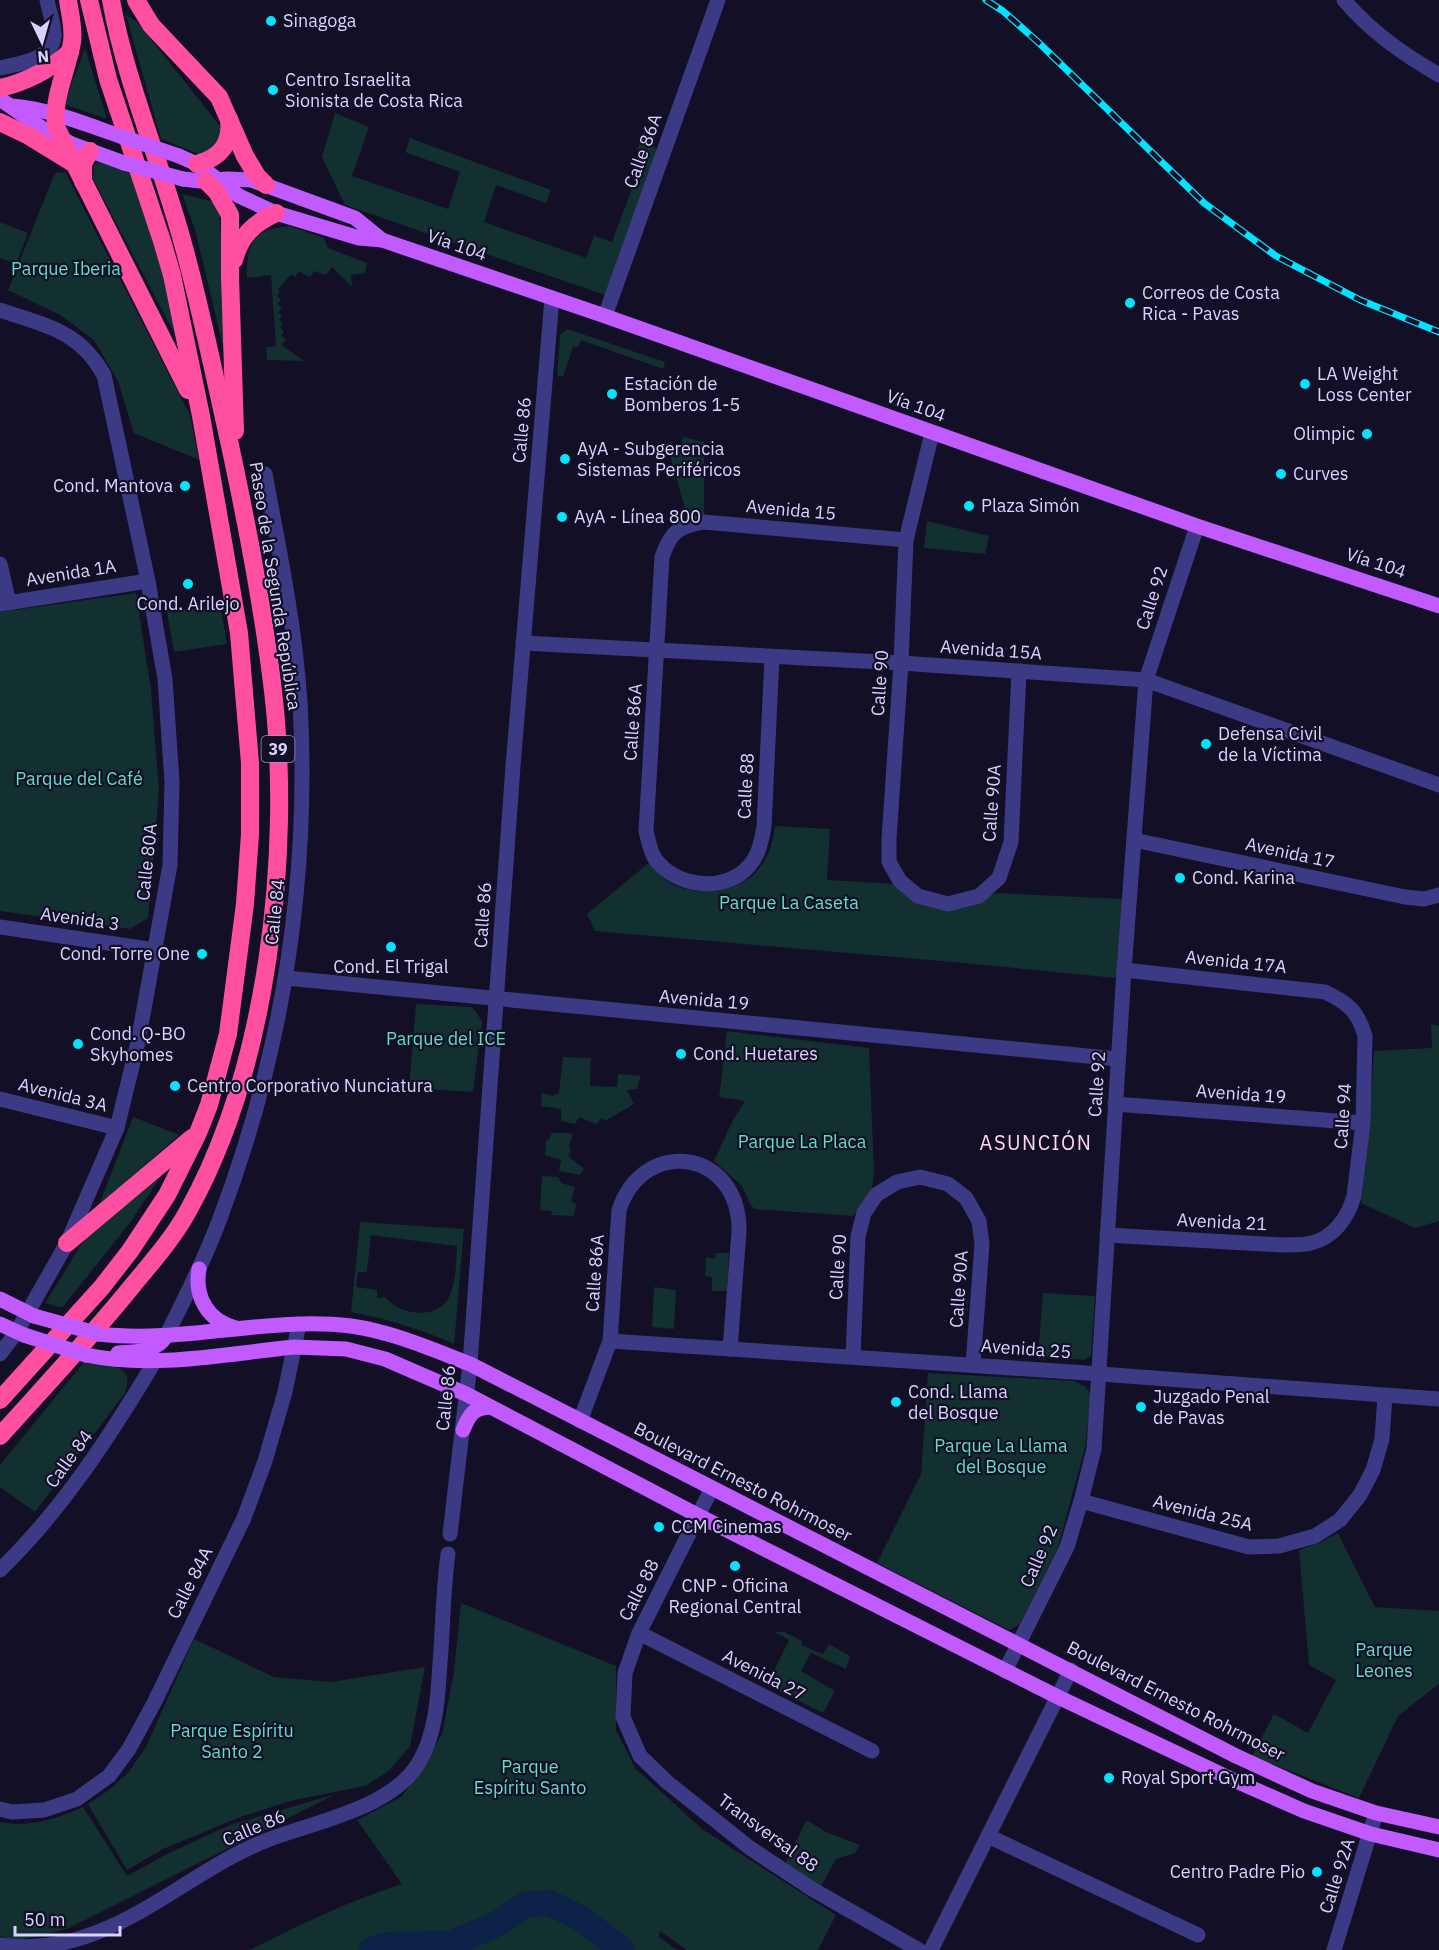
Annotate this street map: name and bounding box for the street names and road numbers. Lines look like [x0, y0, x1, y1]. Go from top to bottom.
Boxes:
street label: Calle 86A [618, 110, 667, 191]
street label: Vía 104 [424, 224, 490, 266]
street label: Vía 104 [883, 384, 949, 427]
street label: Calle 86 [507, 396, 536, 464]
street label: Paseo de la Segunda República [244, 460, 307, 712]
street label: Avenida 15 [745, 494, 837, 525]
street label: Vía 104 [1343, 542, 1409, 583]
street label: Avenida 1A [24, 554, 118, 591]
street label: Calle 92 [1130, 563, 1173, 633]
street label: Avenida 15A [939, 634, 1043, 665]
street label: Calle 90 [866, 649, 893, 717]
street label: Calle 86A [618, 682, 647, 762]
road number: 39 [262, 736, 294, 762]
street label: Calle 88 [732, 752, 759, 820]
street label: Calle 90A [977, 763, 1006, 843]
street label: Calle 80A [131, 822, 162, 902]
street label: Avenida 17 [1243, 832, 1337, 873]
street label: Calle 84 [260, 878, 289, 946]
street label: Calle 86 [469, 881, 496, 949]
street label: Avenida 3 [39, 902, 121, 935]
street label: Avenida 17A [1184, 945, 1288, 978]
street label: Avenida 19 [658, 984, 750, 1015]
street label: Calle 92 [1083, 1050, 1110, 1118]
street label: Avenida 3A [16, 1072, 111, 1117]
street label: Avenida 19 [1195, 1079, 1287, 1108]
street label: Calle 94 [1329, 1082, 1356, 1150]
street label: Avenida 21 [1176, 1208, 1268, 1235]
street label: Calle 86A [580, 1233, 609, 1313]
street label: Calle 90 [824, 1233, 851, 1301]
street label: Calle 90A [944, 1249, 973, 1329]
street label: Avenida 25 [980, 1334, 1072, 1363]
street label: Calle 86 [431, 1364, 460, 1432]
street label: Boulevard Ernesto Rohrmoser [630, 1416, 857, 1547]
street label: Calle 84 [40, 1425, 97, 1492]
street label: Avenida 25A [1151, 1489, 1256, 1536]
street label: Calle 92 [1015, 1521, 1063, 1591]
street label: Calle 84A [162, 1543, 218, 1623]
street label: Calle 88 [613, 1555, 664, 1625]
street label: Boulevard Ernesto Rohrmoser [1063, 1635, 1290, 1766]
street label: Avenida 27 [719, 1644, 810, 1705]
street label: Transversal 88 [714, 1788, 823, 1877]
street label: Calle 86 [219, 1804, 289, 1851]
street label: Calle 92A [1314, 1835, 1360, 1916]

